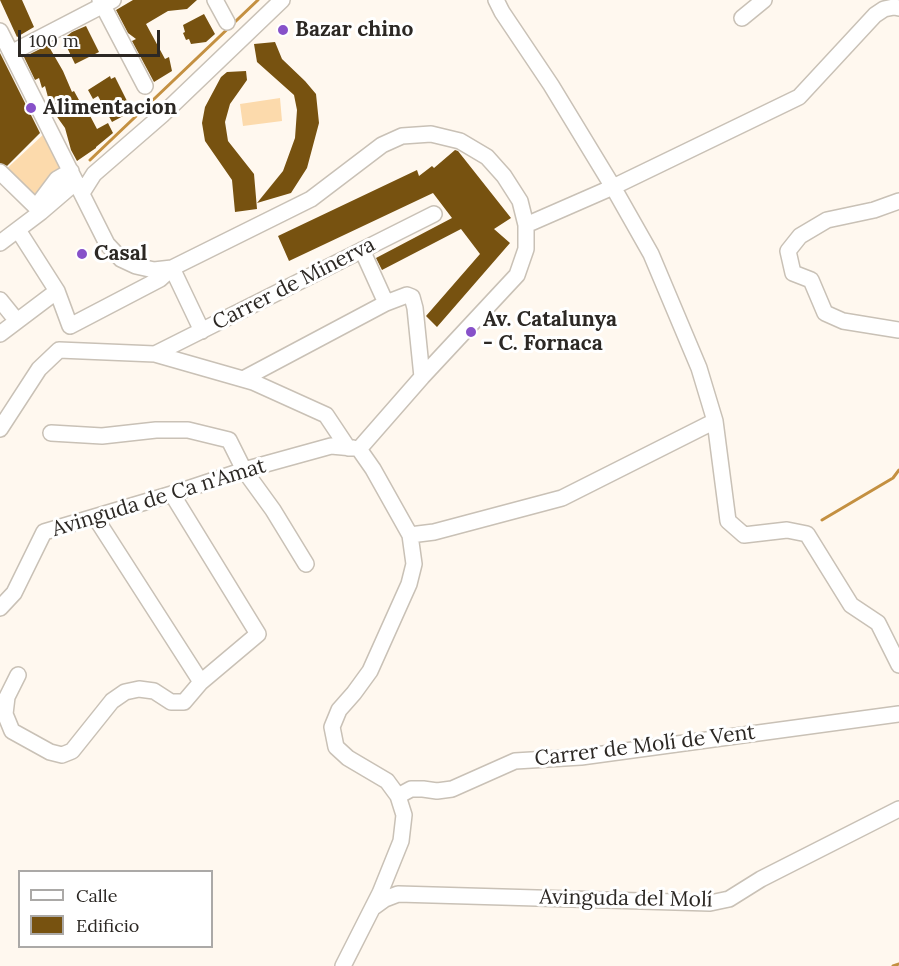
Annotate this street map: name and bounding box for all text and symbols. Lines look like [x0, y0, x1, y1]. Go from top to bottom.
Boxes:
place label: Bazar chino [295, 17, 413, 43]
scale bar [21, 18, 164, 56]
marker: Bazar chino [276, 23, 290, 37]
text: 100 m [29, 29, 79, 52]
place label: Alimentacion [43, 95, 177, 121]
marker: Alimentacion [24, 101, 38, 115]
street label: Carrer de Minerva [209, 232, 379, 336]
place label: Casal [94, 241, 147, 267]
marker: Casal [75, 247, 89, 261]
place label: Av. Catalunya - C. Fornaca [483, 307, 617, 357]
marker: Av. Catalunya - C. Fornaca [464, 325, 478, 339]
street label: Avinguda de Ca n'Amat [49, 453, 269, 543]
street label: Carrer de Molí de Vent [533, 720, 757, 772]
legend [18, 870, 213, 948]
text: Calle [76, 884, 117, 907]
street label: Avinguda del Molí [539, 885, 713, 913]
text: Edificio [76, 914, 139, 937]

